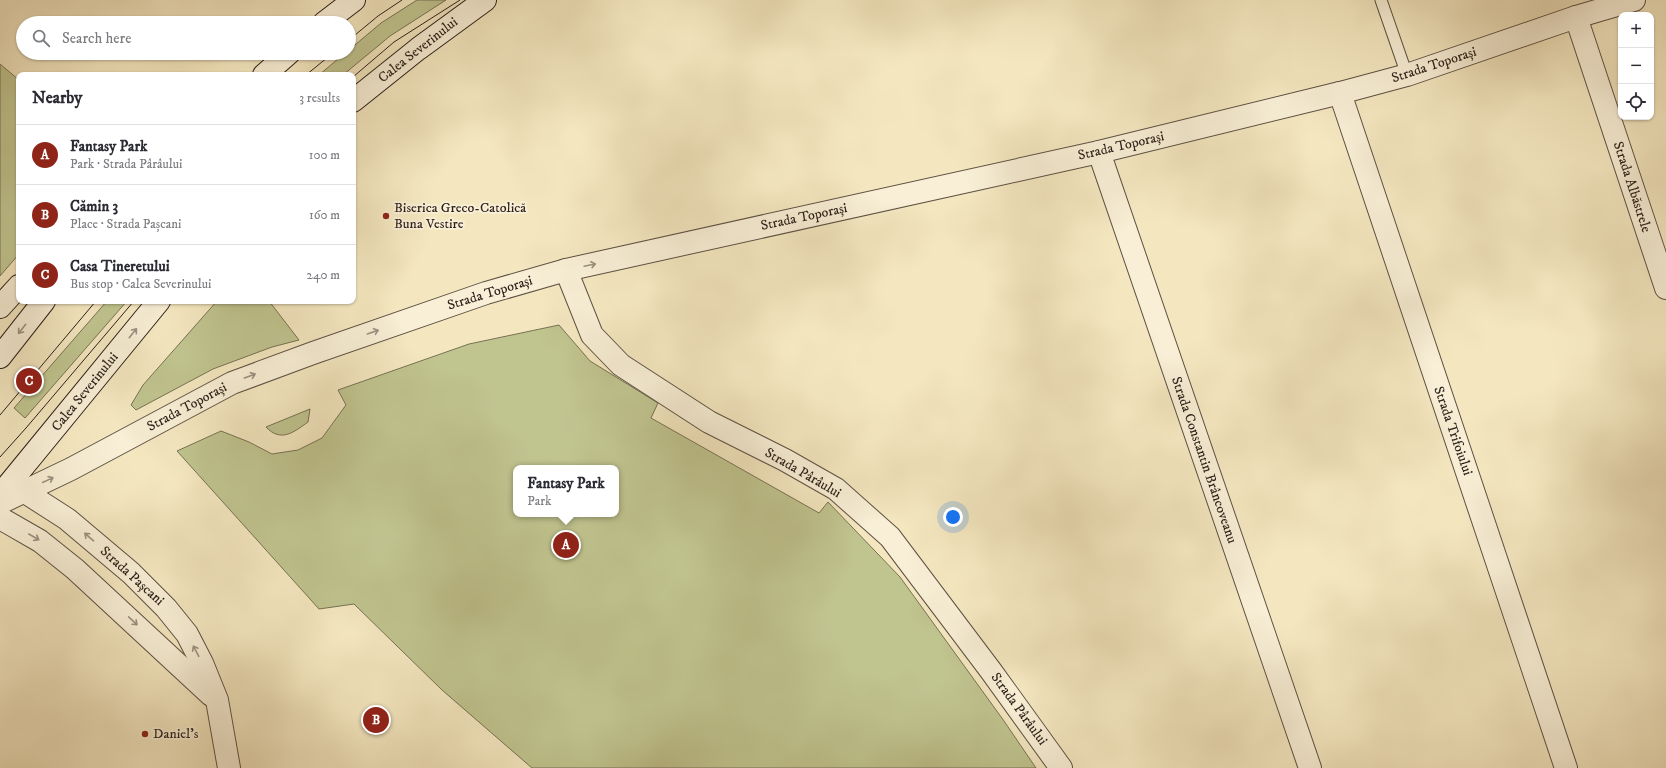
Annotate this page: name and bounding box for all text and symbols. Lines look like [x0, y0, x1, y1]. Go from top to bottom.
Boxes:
map controls [1618, 12, 1654, 120]
button: + [1618, 12, 1654, 48]
street label: Calea Severinului [374, 13, 462, 87]
search box [16, 16, 356, 60]
icon: search [30, 27, 52, 49]
text: Search here [62, 29, 131, 48]
street label: Strada Toporași [1389, 43, 1479, 87]
button: − [1618, 48, 1654, 84]
button: locate [1618, 84, 1654, 120]
text: Nearby [32, 87, 82, 109]
text: 3 results [299, 90, 340, 106]
street label: Strada Toporași [1076, 127, 1166, 165]
text: Fantasy Park [70, 137, 147, 156]
street label: Strada Albăstrele [1609, 139, 1655, 235]
text: A [41, 147, 49, 163]
text: 100 m [309, 147, 340, 163]
text: Park · Strada Pârâului [70, 156, 182, 172]
text: Cămin 3 [70, 197, 118, 216]
place label: Biserica Greco-Catolică Buna Vestire [394, 199, 526, 233]
street label: Strada Toporași [759, 199, 849, 235]
text: B [41, 207, 49, 223]
text: 160 m [309, 207, 340, 223]
marker: Biserica Greco-Catolică Buna Vestire [381, 211, 391, 221]
text: Place · Strada Pașcani [70, 216, 181, 232]
text: Casa Tineretului [70, 257, 170, 276]
one-way arrow [583, 260, 596, 268]
text: C [41, 267, 49, 283]
text: 240 m [307, 267, 340, 283]
street label: Strada Toporași [445, 271, 535, 314]
text: Bus stop · Calea Severinului [70, 276, 211, 292]
one-way arrow [18, 323, 26, 334]
one-way arrow [128, 328, 137, 339]
one-way arrow [366, 328, 378, 336]
street label: Calea Severinului [48, 349, 123, 435]
pin: C [16, 366, 42, 396]
one-way arrow [244, 372, 256, 380]
street label: Strada Constantin Brâncoveanu [1167, 374, 1241, 546]
street label: Strada Toporași [144, 378, 230, 436]
street label: Strada Trifoiului [1429, 384, 1477, 478]
street label: Strada Pârâului [762, 444, 845, 502]
popup [513, 465, 619, 517]
text: Fantasy Park [527, 474, 605, 493]
one-way arrow [42, 476, 54, 483]
text: Park [527, 493, 552, 509]
your location [943, 507, 963, 527]
pin: A [553, 530, 579, 560]
one-way arrow [83, 532, 94, 541]
one-way arrow [28, 534, 40, 542]
street label: Strada Pașcani [96, 542, 168, 610]
one-way arrow [128, 616, 138, 626]
one-way arrow [192, 645, 199, 657]
street label: Strada Pârâului [987, 669, 1052, 749]
pin: B [363, 705, 389, 735]
place label: Daniel's [153, 725, 199, 743]
marker: Daniel's [140, 729, 150, 739]

